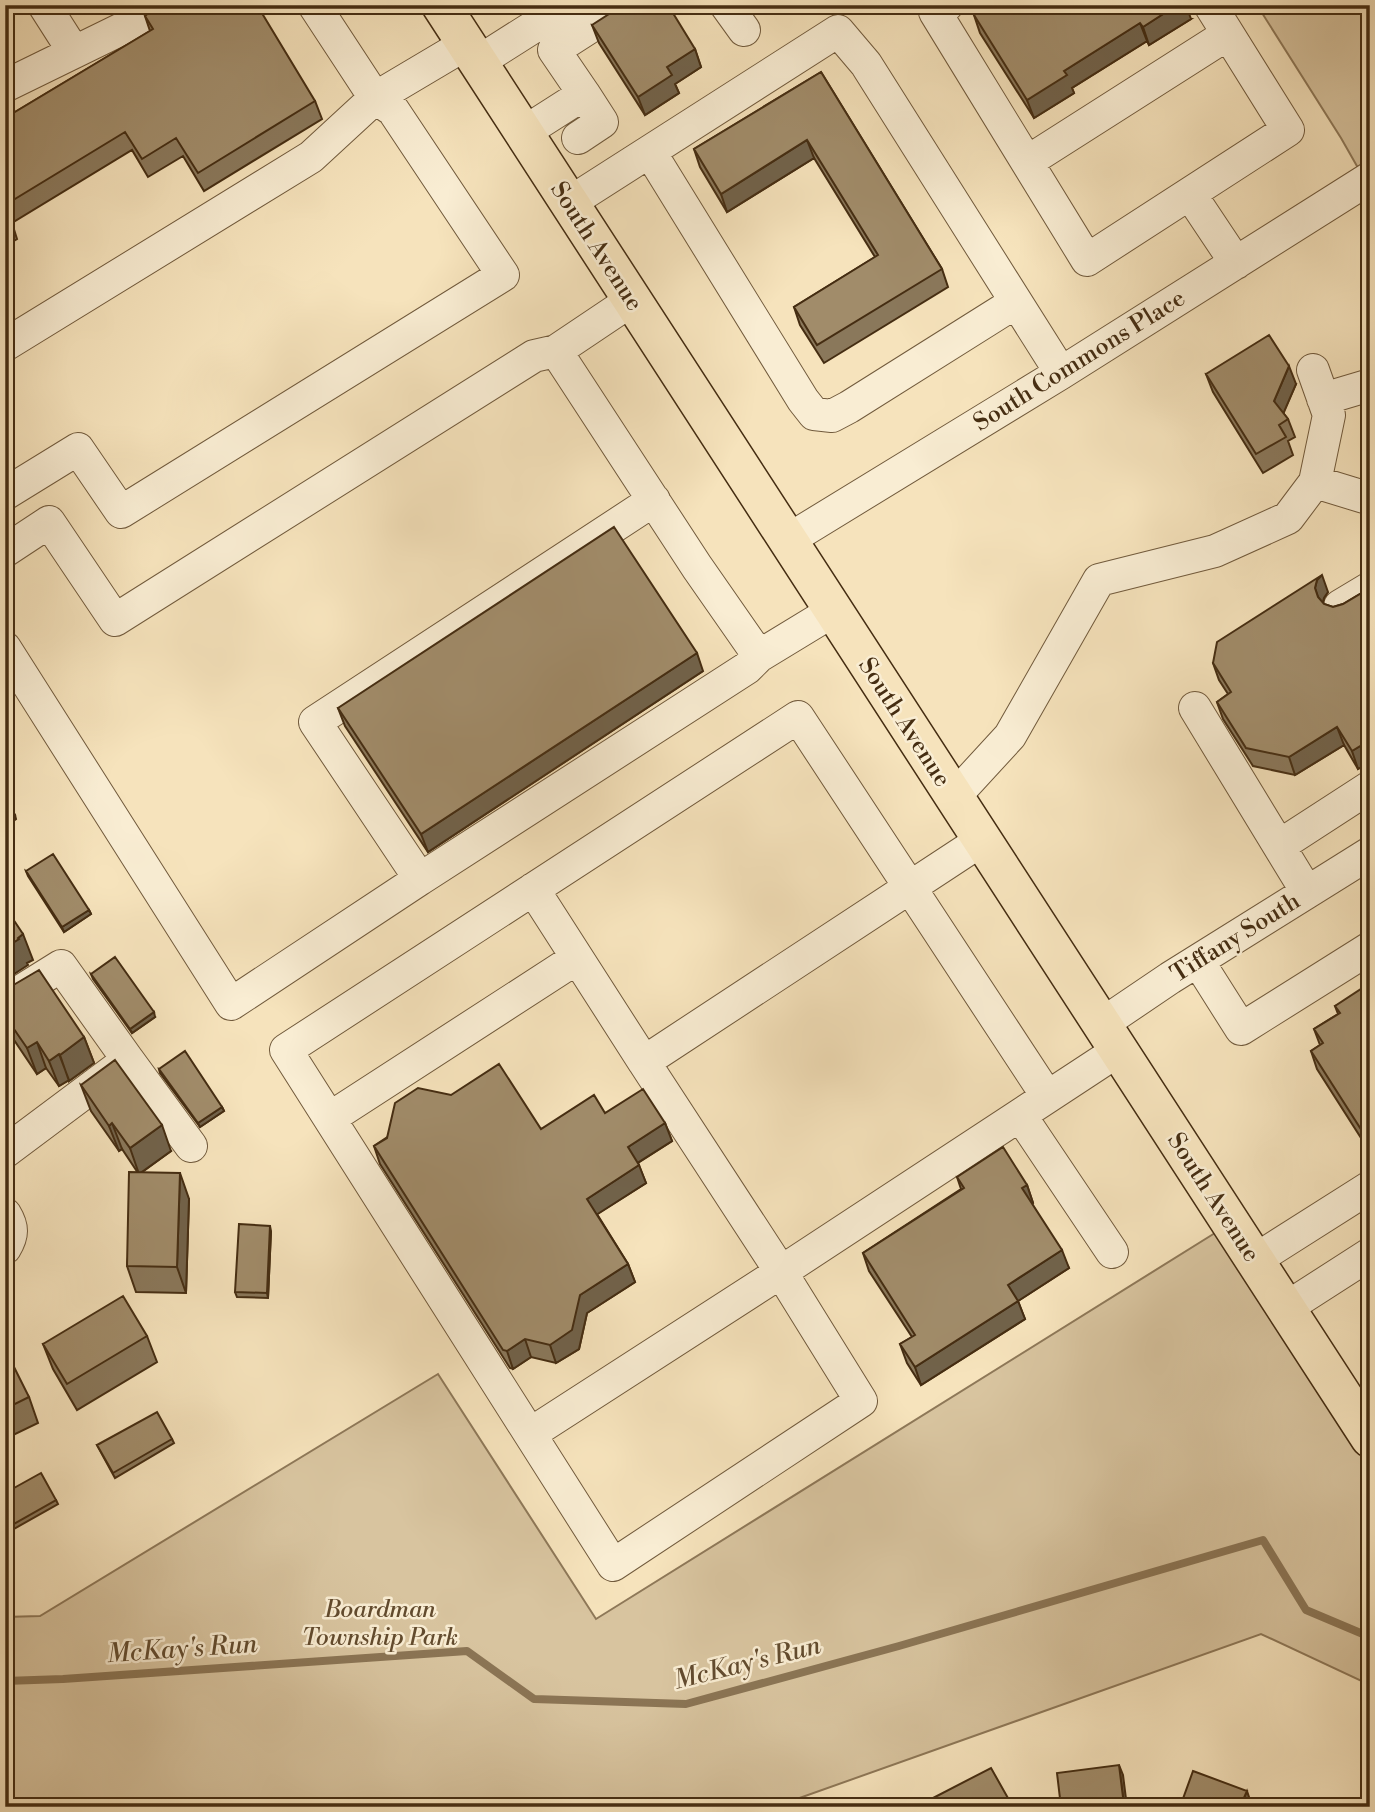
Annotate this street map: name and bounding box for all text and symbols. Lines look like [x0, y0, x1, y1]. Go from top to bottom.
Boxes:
street label: South Avenue [543, 176, 649, 317]
street label: South Commons Place [968, 283, 1191, 438]
street label: South Avenue [851, 652, 957, 793]
street label: Tiffany South [1165, 886, 1306, 990]
street label: South Avenue [1160, 1127, 1266, 1268]
park label: Boardman Township Park [302, 1595, 458, 1653]
water label: McKay's Run [106, 1628, 259, 1670]
water label: McKay's Run [670, 1629, 825, 1697]

